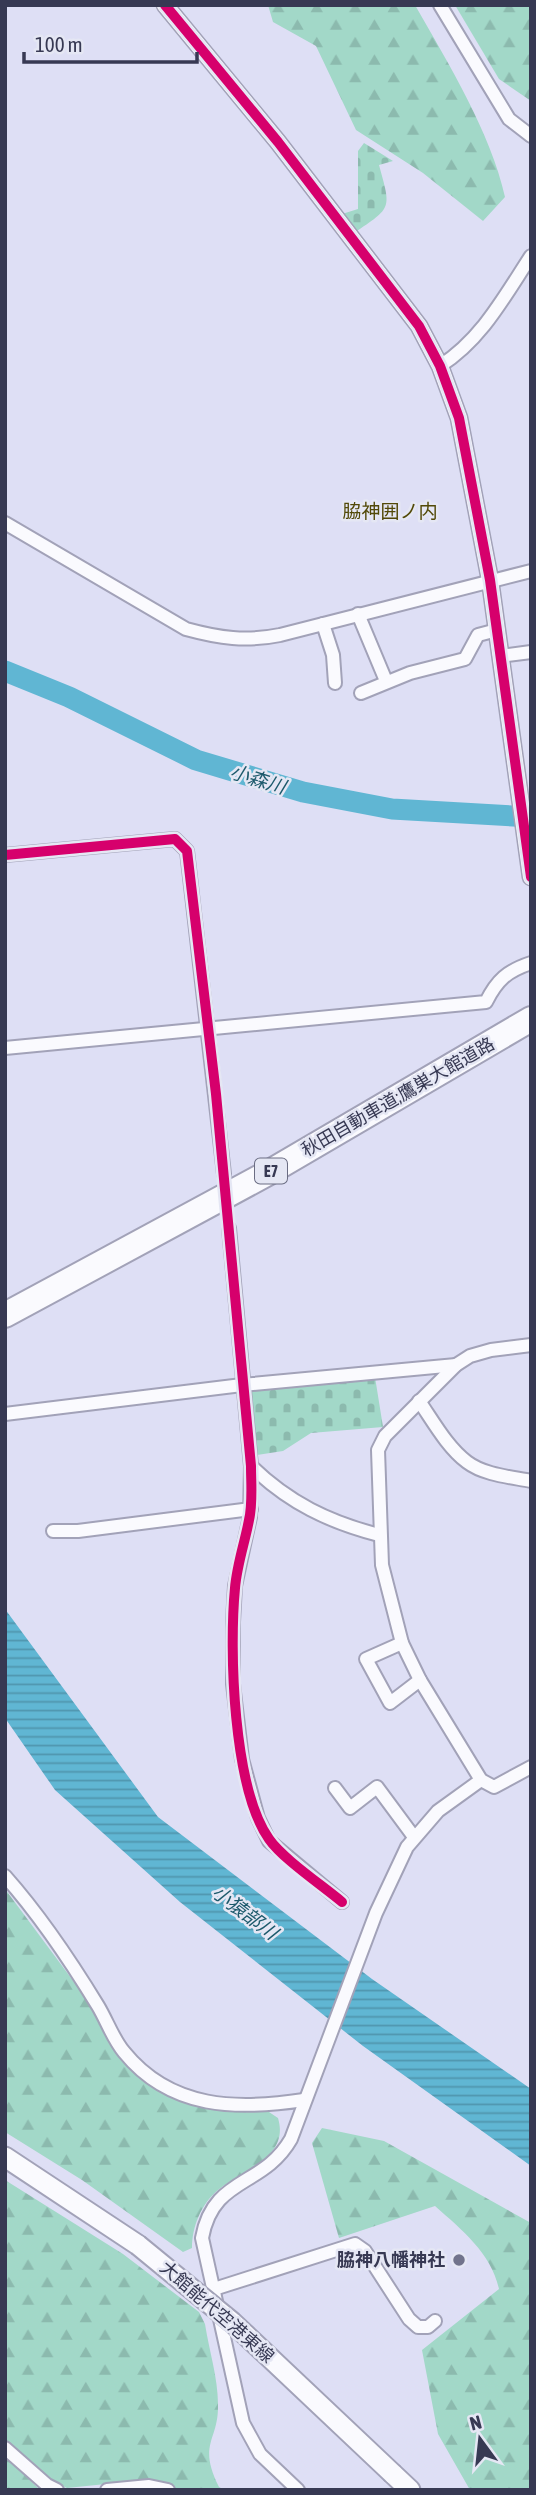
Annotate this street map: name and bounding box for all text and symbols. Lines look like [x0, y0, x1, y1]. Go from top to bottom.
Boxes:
scale bar [24, 21, 198, 65]
text: 100 m [35, 32, 83, 56]
district label: 脇神囲ノ内 [342, 500, 438, 522]
water label: 小森川 [228, 760, 290, 798]
street label: 秋田自動車道;鷹巣大館道路 [298, 1033, 498, 1160]
road number: E7 [255, 1158, 287, 1184]
water label: 小猿部川 [208, 1880, 284, 1945]
place label: 脇神八幡神社 [337, 2249, 445, 2270]
marker: 脇神八幡神社 [451, 2252, 467, 2268]
street label: 大館能代空港東線 [156, 2256, 279, 2367]
north arrow [445, 2404, 515, 2474]
text: N [467, 2411, 484, 2435]

